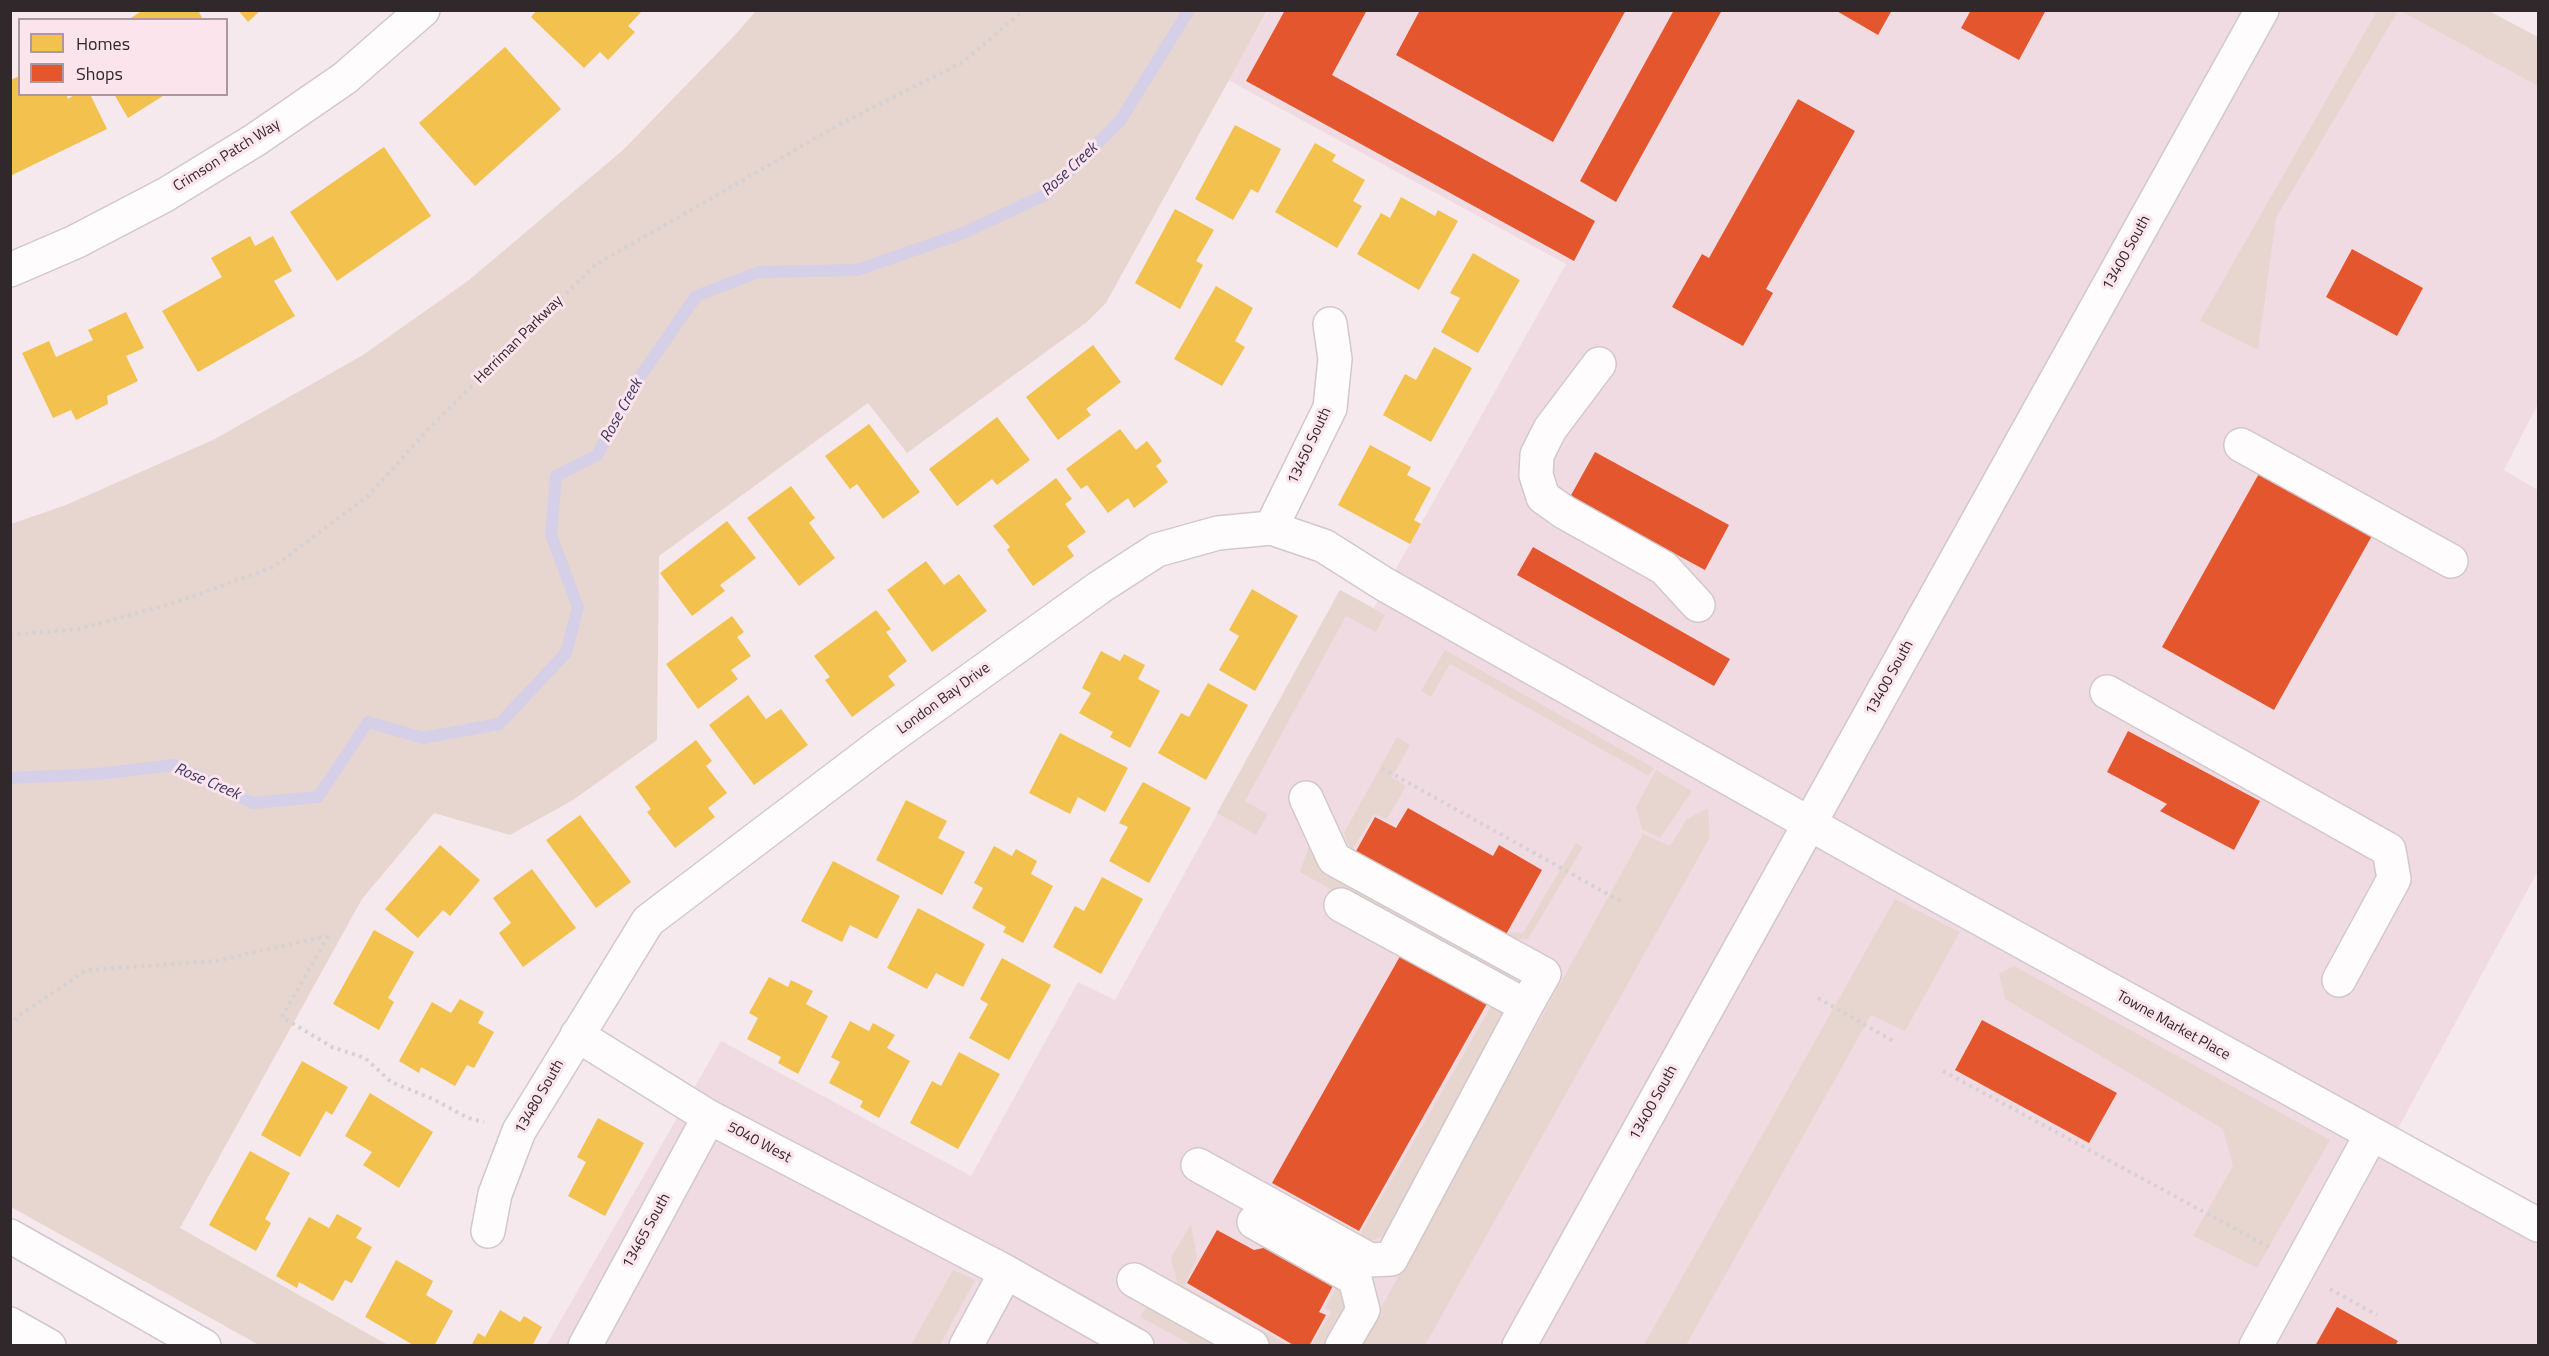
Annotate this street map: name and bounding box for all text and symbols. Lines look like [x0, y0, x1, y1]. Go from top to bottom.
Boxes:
legend [18, 18, 228, 96]
text: Homes [76, 30, 130, 57]
text: Shops [76, 60, 123, 87]
street label: Crimson Patch Way [170, 116, 284, 196]
water label: Rose Creek [1038, 139, 1102, 201]
street label: 13400 South [2099, 212, 2155, 294]
street label: Herriman Parkway [471, 292, 567, 388]
water label: Rose Creek [597, 376, 647, 446]
street label: 13450 South [1284, 405, 1336, 487]
street label: 13400 South [1862, 637, 1918, 719]
street label: London Bay Drive [894, 659, 994, 739]
water label: Rose Creek [171, 760, 243, 804]
street label: Towne Market Place [2113, 987, 2233, 1065]
street label: 13480 South [512, 1057, 568, 1137]
street label: 13400 South [1626, 1062, 1682, 1144]
street label: 5040 West [724, 1119, 794, 1167]
street label: 13465 South [619, 1190, 675, 1272]

